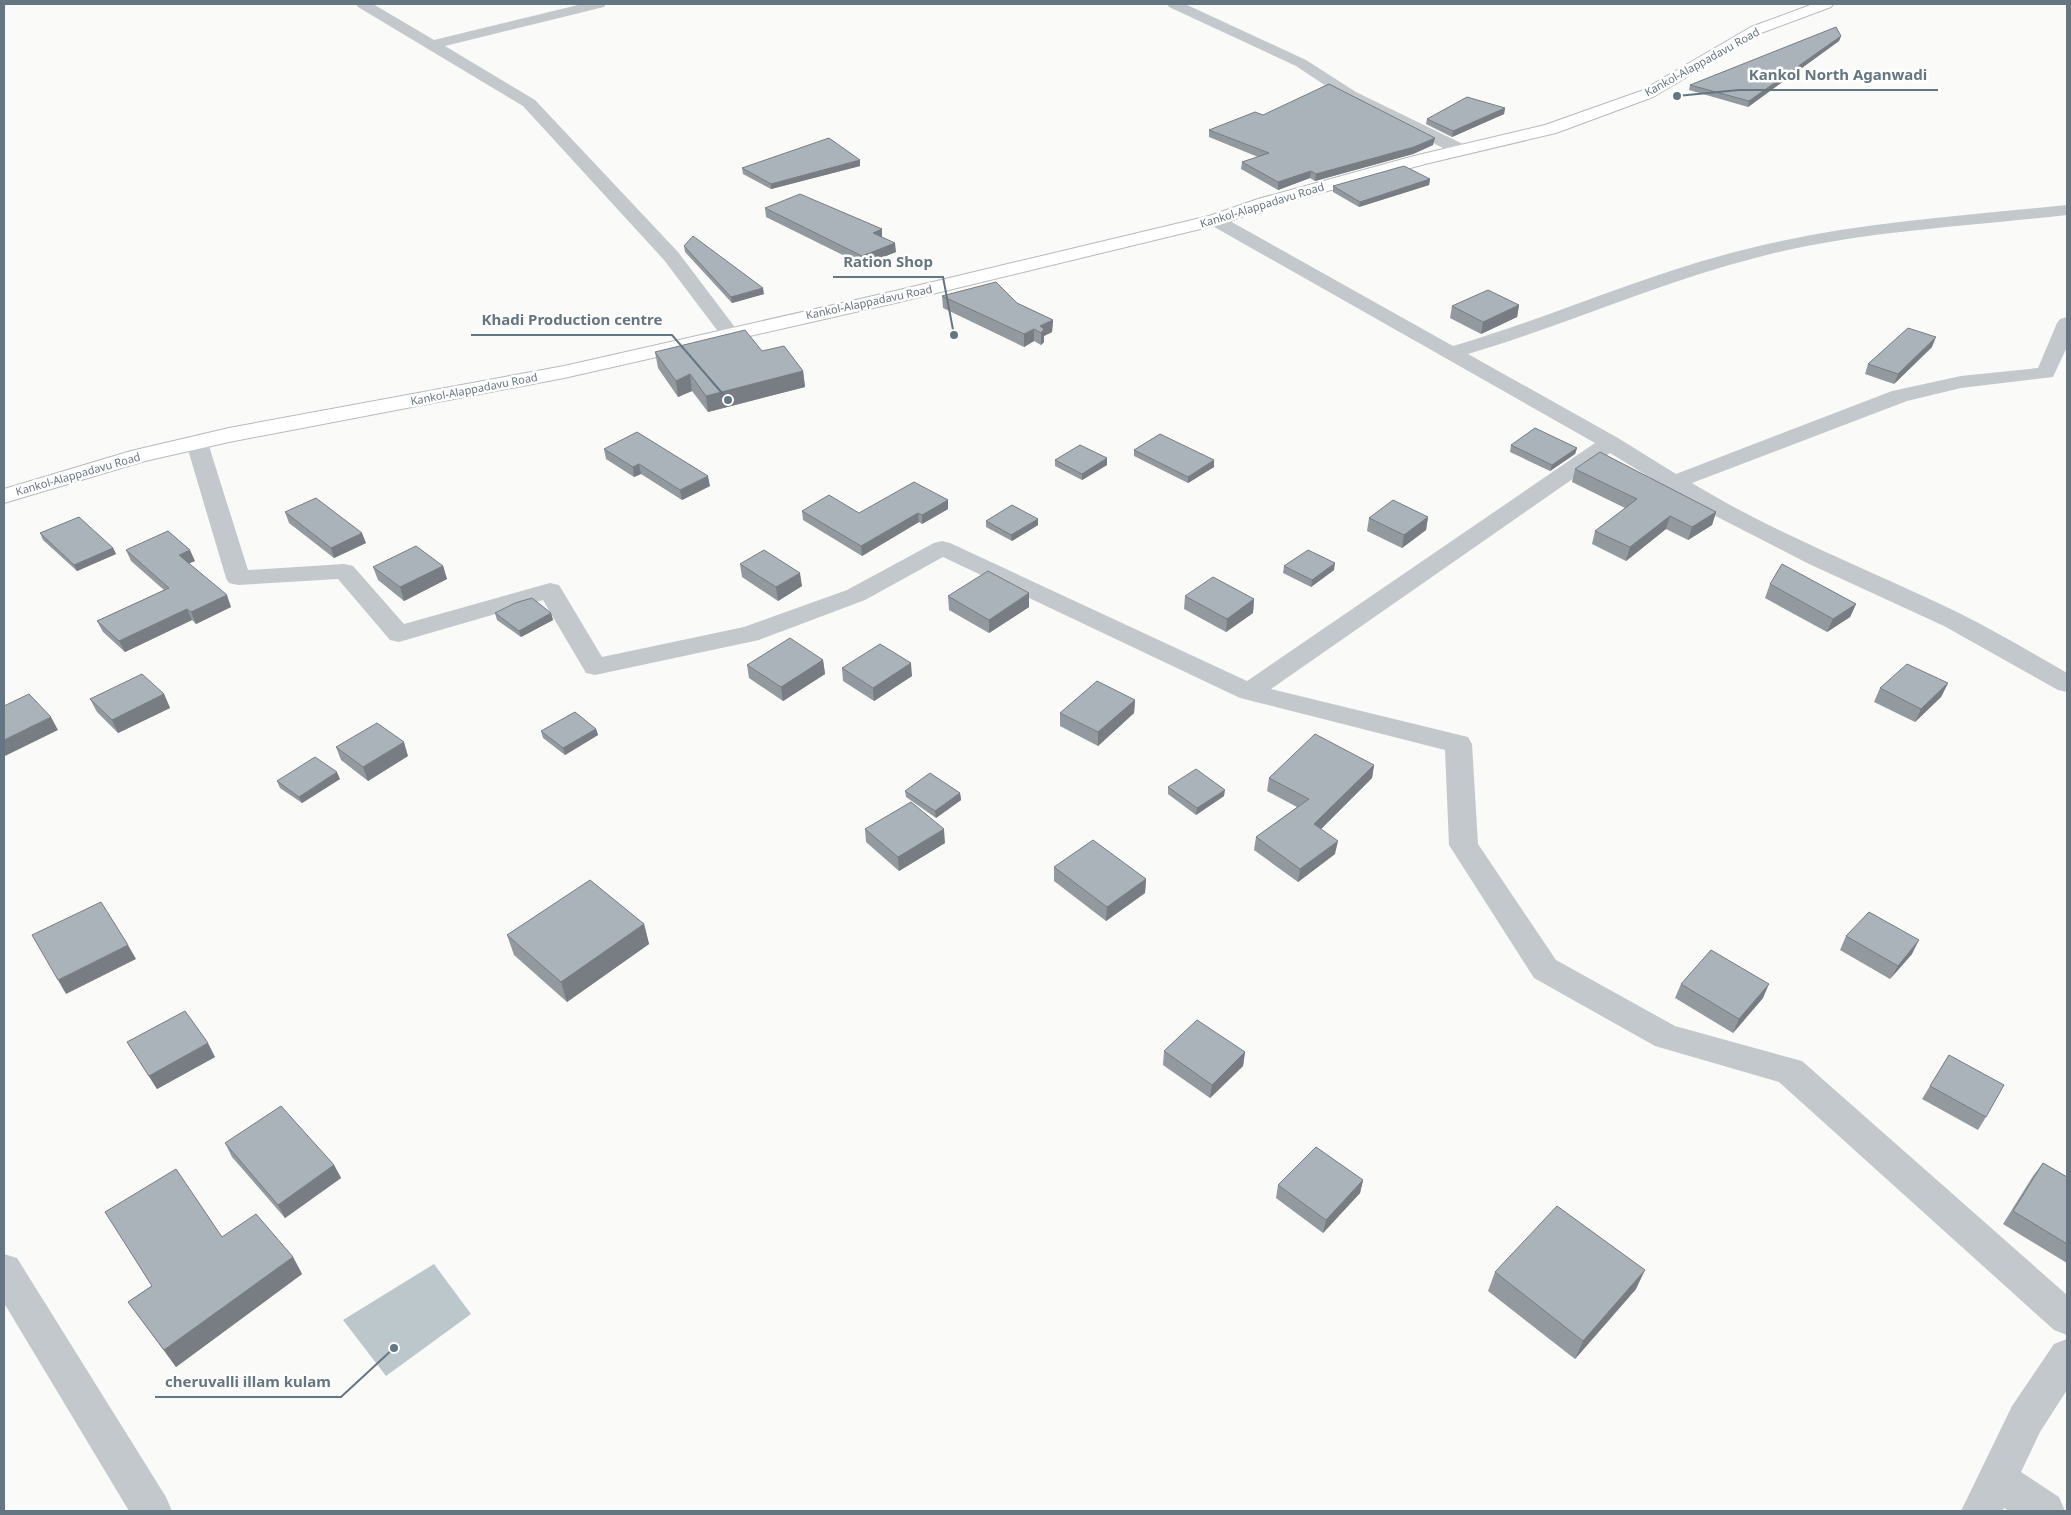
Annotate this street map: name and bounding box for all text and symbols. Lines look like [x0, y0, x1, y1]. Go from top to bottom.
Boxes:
street label: Kankol-Alappadavu Road [1642, 24, 1762, 99]
callout: Kankol North Aganwadi [1739, 60, 1938, 90]
text: Kankol North Aganwadi [1749, 64, 1927, 84]
street label: Kankol-Alappadavu Road [1198, 178, 1326, 231]
callout: Ration Shop [833, 247, 943, 277]
text: Ration Shop [843, 251, 933, 271]
street label: Kankol-Alappadavu Road [804, 281, 934, 322]
callout: Khadi Production centre [471, 305, 672, 335]
text: Khadi Production centre [482, 309, 663, 329]
street label: Kankol-Alappadavu Road [409, 369, 539, 408]
street label: Kankol-Alappadavu Road [14, 449, 142, 499]
callout: cheruvalli illam kulam [155, 1367, 341, 1397]
text: cheruvalli illam kulam [165, 1371, 331, 1391]

